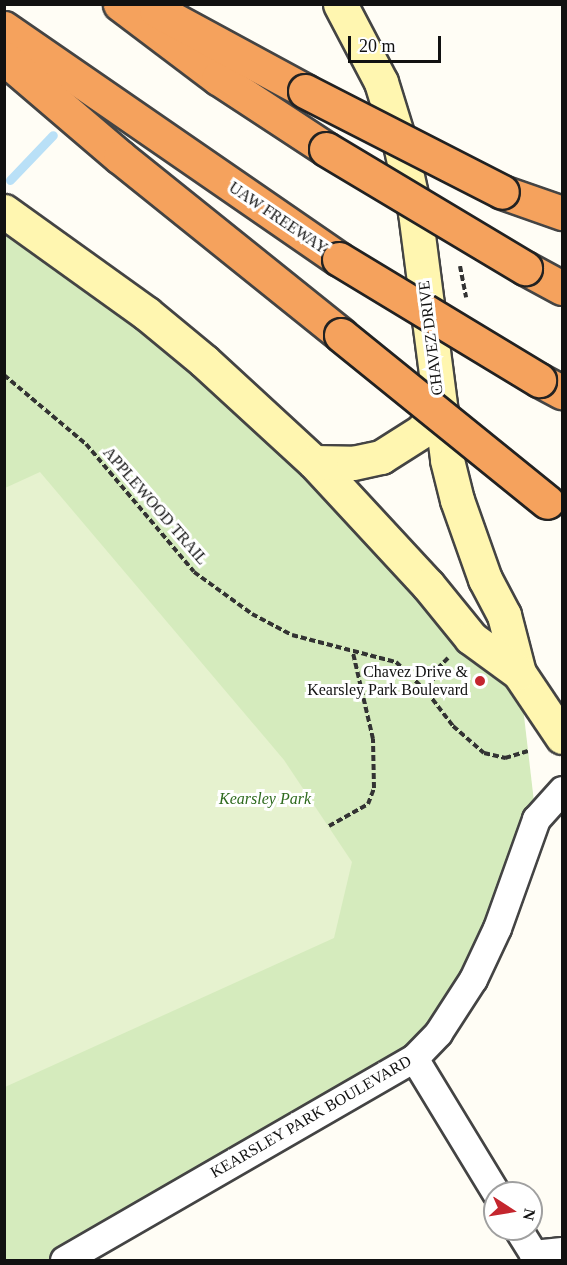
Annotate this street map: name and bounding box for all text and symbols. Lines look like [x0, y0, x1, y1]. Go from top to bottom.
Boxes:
scale bar [351, 24, 444, 62]
text: 20 m [359, 36, 396, 56]
street label: UAW FREEWAY [225, 178, 331, 258]
street label: CHAVEZ DRIVE [414, 279, 448, 397]
street label: APPLEWOOD TRAIL [99, 443, 211, 569]
place label: Chavez Drive & Kearsley Park Boulevard [307, 662, 468, 700]
marker: Chavez Drive & Kearsley Park Boulevard [473, 674, 487, 688]
park label: Kearsley Park [219, 789, 311, 809]
street label: KEARSLEY PARK BOULEVARD [207, 1051, 415, 1183]
north arrow [483, 1181, 543, 1241]
text: N [520, 1207, 539, 1222]

